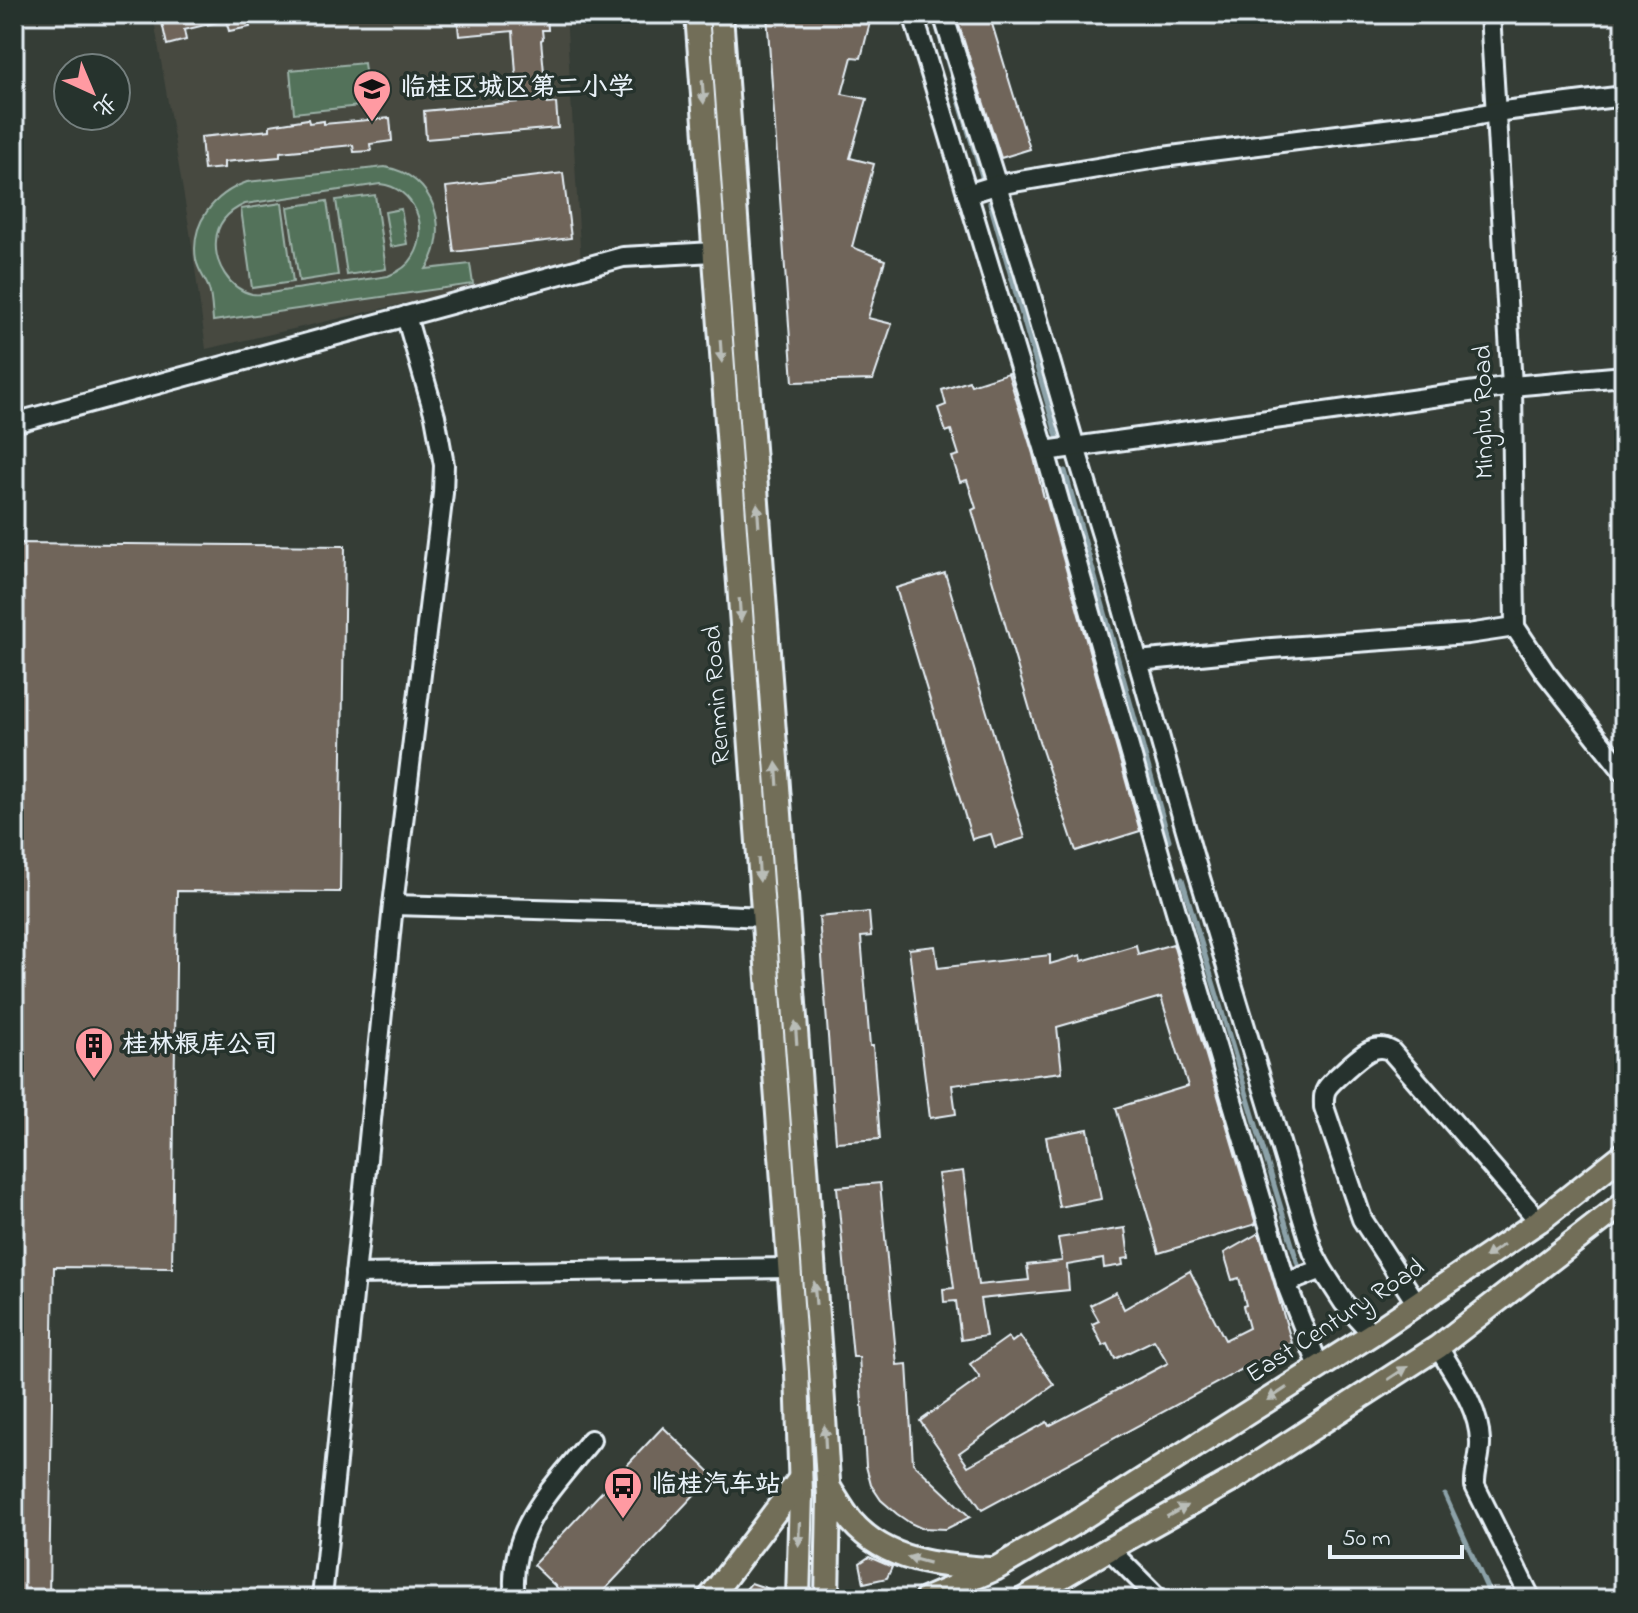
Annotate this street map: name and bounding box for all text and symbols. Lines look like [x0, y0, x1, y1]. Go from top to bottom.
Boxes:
north arrow [52, 52, 132, 132]
school or university icon: 临桂区城区第二小学 [351, 68, 393, 123]
place label: 临桂区城区第二小学 [400, 70, 634, 108]
one-way arrow [697, 80, 710, 105]
text: 北 [85, 85, 123, 123]
one-way arrow [715, 339, 728, 364]
street label: Minghu Road [1465, 344, 1505, 479]
one-way arrow [751, 502, 764, 527]
one-way arrow [734, 598, 747, 623]
street label: Renmin Road [694, 624, 742, 766]
one-way arrow [770, 761, 783, 786]
one-way arrow [753, 858, 766, 883]
one-way arrow [789, 1020, 802, 1045]
building icon: 桂林粮库公司 [73, 1025, 115, 1080]
place label: 桂林粮库公司 [122, 1027, 278, 1065]
one-way arrow [1484, 1243, 1505, 1258]
street label: East Century Road [1239, 1250, 1433, 1394]
one-way arrow [808, 1280, 821, 1305]
one-way arrow [1387, 1367, 1409, 1381]
one-way arrow [1266, 1386, 1288, 1400]
one-way arrow [818, 1424, 831, 1449]
bus stop icon: 临桂汽车站 [602, 1465, 644, 1520]
place label: 临桂汽车站 [651, 1467, 781, 1505]
one-way arrow [1166, 1504, 1188, 1518]
scale bar [1330, 1509, 1462, 1559]
one-way arrow [793, 1522, 806, 1547]
text: 50 m [1342, 1522, 1391, 1557]
one-way arrow [905, 1553, 930, 1565]

